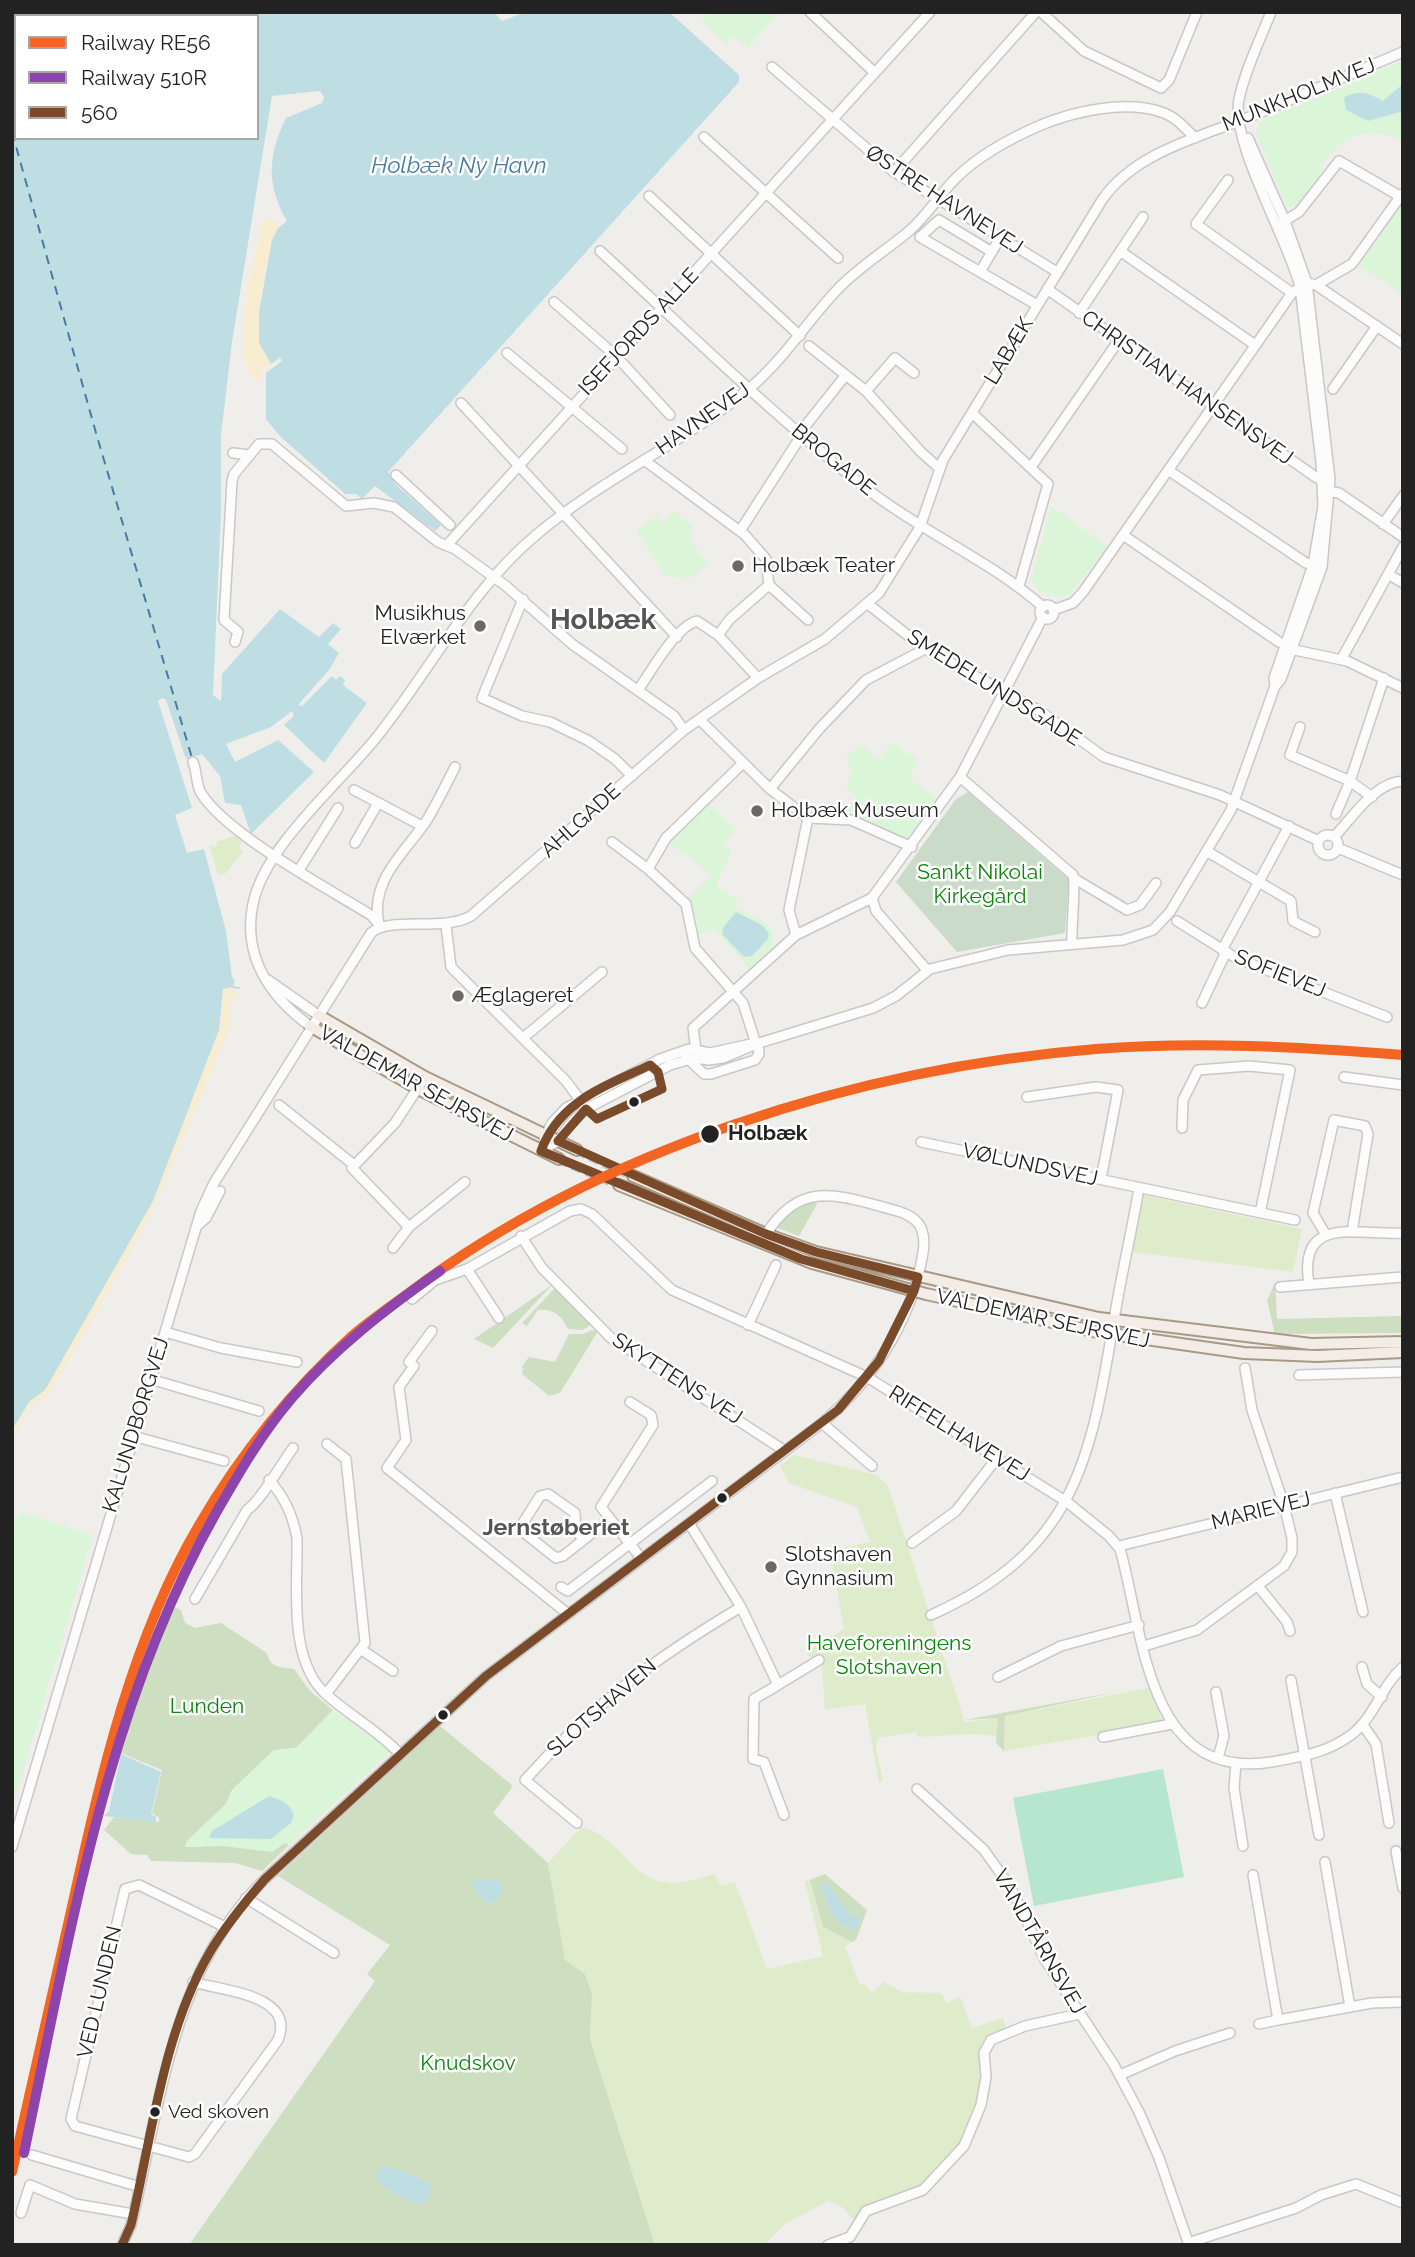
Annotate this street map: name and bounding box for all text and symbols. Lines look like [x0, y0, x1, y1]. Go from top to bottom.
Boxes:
legend [14, 14, 259, 140]
text: Railway RE56 [81, 30, 211, 55]
street label: MUNKHOLMVEJ [1219, 53, 1379, 137]
text: Railway 510R [81, 65, 207, 90]
text: 560 [81, 100, 118, 125]
street label: ØSTRE HAVNEVEJ [861, 140, 1027, 260]
water label: Holbæk Ny Havn [371, 152, 547, 180]
street label: ISEFJORDS ALLE [574, 263, 704, 401]
street label: CHRISTIAN HANSENSVEJ [1076, 305, 1298, 471]
street label: LABÆK [979, 313, 1039, 389]
street label: HAVNEVEJ [651, 377, 755, 461]
street label: BROGADE [786, 419, 880, 501]
place label: Holbæk Teater [752, 553, 895, 579]
marker: Holbæk Teater [730, 558, 746, 574]
place label: Musikhus Elværket [374, 601, 466, 651]
district label: Holbæk [550, 604, 656, 638]
marker: Musikhus Elværket [472, 618, 488, 634]
street label: SMEDELUNDSGADE [902, 624, 1086, 752]
street label: AHLGADE [536, 779, 626, 863]
place label: Holbæk Museum [771, 798, 939, 824]
marker: Holbæk Museum [749, 803, 765, 819]
park label: Sankt Nikolai Kirkegård [917, 860, 1043, 910]
street label: SOFIEVEJ [1231, 944, 1329, 1004]
place label: Æglageret [472, 983, 574, 1009]
marker: Æglageret [450, 988, 466, 1004]
street label: VALDEMAR SEJRSVEJ [315, 1020, 517, 1148]
unlabelled marker [627, 1095, 641, 1109]
place label: Holbæk [728, 1121, 808, 1147]
marker: Holbæk [699, 1123, 721, 1145]
street label: VØLUNDSVEJ [960, 1138, 1100, 1192]
street label: VALDEMAR SEJRSVEJ [934, 1284, 1152, 1354]
street label: SKYTTENS VEJ [607, 1328, 747, 1430]
street label: KALUNDBORGVEJ [97, 1335, 175, 1515]
street label: RIFFELHAVEVEJ [884, 1381, 1034, 1487]
street label: MARIEVEJ [1209, 1487, 1313, 1535]
unlabelled marker [715, 1491, 729, 1505]
district label: Jernstøberiet [482, 1514, 630, 1542]
place label: Slotshaven Gynnasium [785, 1542, 894, 1592]
marker: Slotshaven Gynnasium [763, 1559, 779, 1575]
park label: Haveforeningens Slotshaven [807, 1631, 971, 1681]
street label: SLOTSHAVEN [542, 1654, 662, 1762]
park label: Lunden [170, 1694, 244, 1720]
unlabelled marker [436, 1708, 450, 1722]
street label: VANDTÅRNSVEJ [987, 1865, 1091, 2019]
street label: VED LUNDEN [73, 1923, 127, 2061]
park label: Knudskov [420, 2051, 516, 2077]
place label: Ved skoven [168, 2101, 269, 2123]
marker: Ved skoven [148, 2105, 162, 2119]

